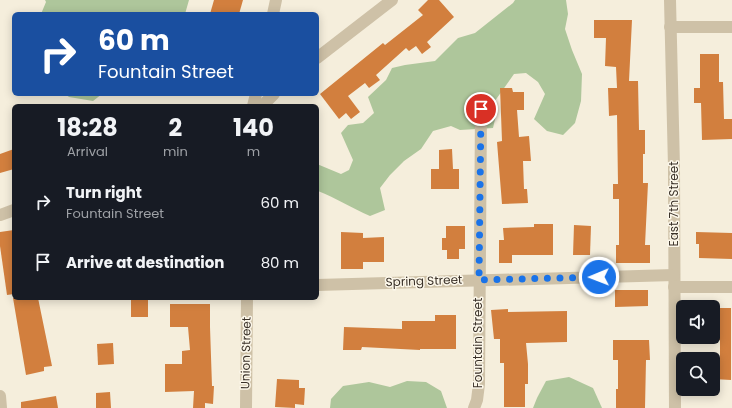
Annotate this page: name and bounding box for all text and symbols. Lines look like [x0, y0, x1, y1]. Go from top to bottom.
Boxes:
text: 60 m [98, 21, 170, 60]
icon: right [32, 28, 84, 80]
text: Fountain Street [98, 59, 234, 84]
pin [464, 92, 498, 126]
icon: arrive [470, 98, 492, 120]
text: 18:28 [57, 111, 118, 144]
text: 2 [169, 111, 182, 144]
text: 140 [233, 111, 274, 144]
text: Arrival [67, 142, 108, 161]
text: min [163, 142, 188, 161]
text: m [247, 142, 260, 161]
street label: East 7th Street [665, 161, 682, 247]
text: Turn right [66, 182, 142, 203]
icon: right [32, 191, 54, 213]
text: 60 m [261, 192, 299, 213]
text: Fountain Street [66, 204, 164, 223]
icon: arrive [32, 251, 54, 273]
text: Arrive at destination [66, 252, 224, 273]
text: 80 m [261, 252, 299, 273]
position arrow [578, 256, 620, 298]
street label: Spring Street [385, 271, 463, 290]
street label: Fountain Street [469, 298, 486, 388]
map controls [676, 300, 720, 396]
button: sound [676, 300, 720, 344]
street label: Union Street [236, 317, 255, 389]
button: search [676, 352, 720, 396]

